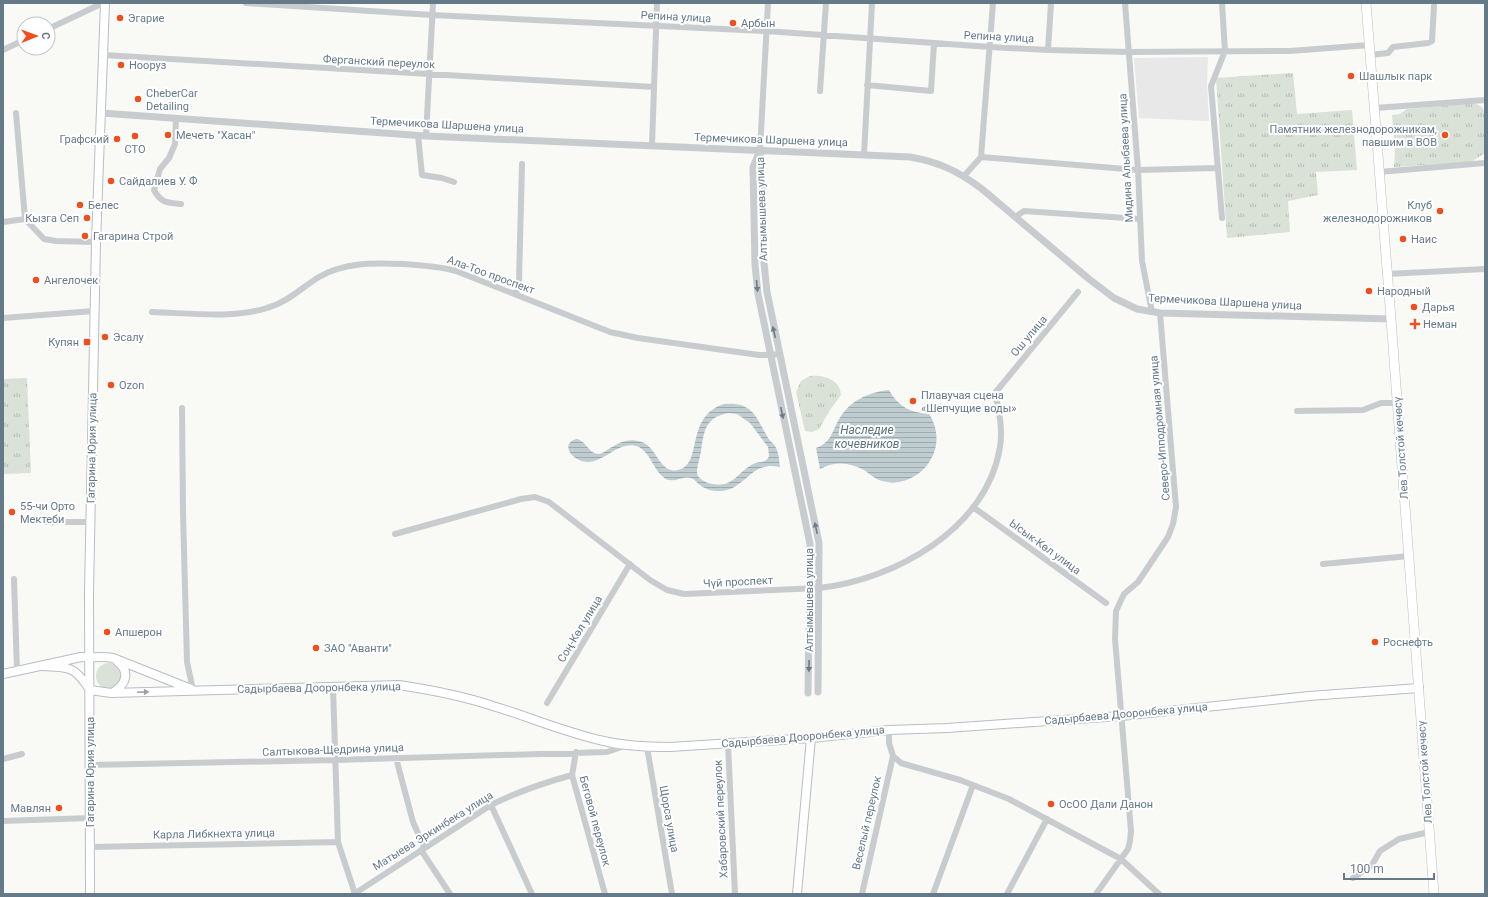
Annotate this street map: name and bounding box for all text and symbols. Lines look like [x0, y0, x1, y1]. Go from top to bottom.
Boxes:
street label: Репина улица [640, 9, 712, 25]
place label: Эгарие [128, 12, 165, 25]
marker: Эгарие [115, 13, 125, 23]
north arrow [16, 16, 56, 56]
place label: Арбын [741, 17, 775, 30]
marker: Арбын [728, 18, 738, 28]
street label: Репина улица [963, 29, 1035, 45]
text: С [39, 32, 52, 40]
street label: Ферганский переулок [323, 53, 435, 71]
place label: Нооруз [129, 59, 167, 72]
marker: Нооруз [116, 60, 126, 70]
place label: Шашлык парк [1359, 70, 1432, 83]
marker: Шашлык парк [1346, 71, 1356, 81]
place label: CheberCar Detailing [146, 87, 198, 113]
street label: Мидина Алыбаева улица [1116, 93, 1136, 223]
marker: CheberCar Detailing [133, 94, 143, 104]
street label: Термечикова Шаршена улица [370, 114, 524, 136]
place label: Памятник железнодорожникам, павшим в ВОВ [1270, 123, 1437, 149]
place label: Мечеть "Хасан" [176, 129, 255, 142]
marker: Мечеть "Хасан" [163, 130, 173, 140]
marker: Памятник железнодорожникам, павшим в ВОВ [1440, 130, 1450, 140]
marker: СТО [130, 131, 140, 141]
street label: Термечикова Шаршена улица [694, 131, 848, 149]
place label: Графский [59, 133, 109, 146]
marker: Графский [112, 134, 122, 144]
place label: СТО [125, 143, 146, 156]
street label: Алтымышева улица [754, 157, 770, 261]
place label: Сайдалиев У. Ф [119, 175, 198, 188]
marker: Сайдалиев У. Ф [106, 176, 116, 186]
place label: Белес [88, 199, 119, 212]
place label: Клуб железнодорожников [1323, 199, 1432, 225]
marker: Белес [75, 200, 85, 210]
marker: Клуб железнодорожников [1435, 206, 1445, 216]
place label: Кызга Сеп [25, 212, 79, 225]
marker: Кызга Сеп [82, 213, 92, 223]
place label: Гагарина Строй [93, 230, 173, 243]
marker: Гагарина Строй [80, 231, 90, 241]
place label: Наис [1411, 233, 1437, 246]
marker: Наис [1398, 234, 1408, 244]
street label: Ала-Тоо проспект [446, 253, 537, 297]
place label: Ангелочек [44, 274, 98, 287]
marker: Ангелочек [31, 275, 41, 285]
one-way arrow [754, 280, 761, 292]
place label: Народный [1377, 285, 1431, 298]
marker: Народный [1364, 286, 1374, 296]
street label: Термечикова Шаршена улица [1148, 291, 1302, 313]
place label: Дарья [1422, 301, 1454, 314]
marker: Дарья [1409, 302, 1419, 312]
street label: Ош улица [1008, 313, 1050, 359]
place label: Неман [1423, 318, 1457, 331]
marker: Неман [1410, 319, 1420, 329]
one-way arrow [771, 326, 777, 338]
place label: Эсалу [113, 331, 145, 344]
marker: Эсалу [100, 332, 110, 342]
place label: Купян [48, 336, 79, 349]
marker: Купян [82, 337, 92, 347]
street label: Северо-Ипподромная улица [1147, 355, 1173, 501]
place label: Ozon [119, 379, 144, 392]
marker: Ozon [106, 380, 116, 390]
place label: Плавучая сцена «Шепчущие воды» [921, 389, 1016, 415]
street label: Гагарина Юрия улица [85, 393, 99, 503]
marker: Плавучая сцена «Шепчущие воды» [908, 396, 918, 406]
street label: Лев Толстой көчөсү [1391, 396, 1411, 500]
one-way arrow [780, 407, 786, 419]
water label: Наследие кочевников [835, 423, 900, 451]
place label: 55-чи Орто Мектеби [20, 500, 75, 526]
marker: 55-чи Орто Мектеби [7, 507, 17, 517]
street label: Ысык-Көл улица [1007, 517, 1083, 577]
one-way arrow [813, 521, 819, 534]
street label: Алтымышева улица [803, 548, 816, 652]
street label: Чүй проспект [703, 574, 774, 590]
street label: Соң-Көл улица [555, 593, 605, 665]
place label: Апшерон [115, 626, 162, 639]
marker: Апшерон [102, 627, 112, 637]
place label: Роснефть [1383, 636, 1433, 649]
marker: Роснефть [1370, 637, 1380, 647]
place label: ЗАО "Аванти" [324, 642, 392, 655]
marker: ЗАО "Аванти" [311, 643, 321, 653]
one-way arrow [805, 660, 812, 672]
street label: Садырбаева Дооронбека улица [237, 680, 401, 696]
one-way arrow [137, 689, 150, 695]
street label: Садырбаева Дооронбека улица [1044, 700, 1208, 728]
street label: Гагарина Юрия улица [84, 717, 97, 827]
street label: Лев Толстой көчөсү [1415, 720, 1435, 824]
street label: Садырбаева Дооронбека улица [721, 723, 885, 751]
street label: Салтыкова-Щедрина улица [262, 741, 404, 759]
street label: Хабаровский переулок [711, 759, 731, 879]
street label: Беговой переулок [577, 774, 613, 868]
street label: Веселый переулок [850, 775, 884, 871]
street label: Щорса улица [657, 784, 681, 854]
street label: Матыева Эркинбека улица [371, 789, 495, 873]
place label: ОсОО Дали Данон [1059, 798, 1153, 811]
marker: ОсОО Дали Данон [1046, 799, 1056, 809]
place label: Мавлян [10, 802, 51, 815]
marker: Мавлян [54, 803, 64, 813]
street label: Карла Либкнехта улица [153, 826, 275, 842]
scale bar [1344, 855, 1434, 881]
text: 100 m [1350, 862, 1384, 876]

